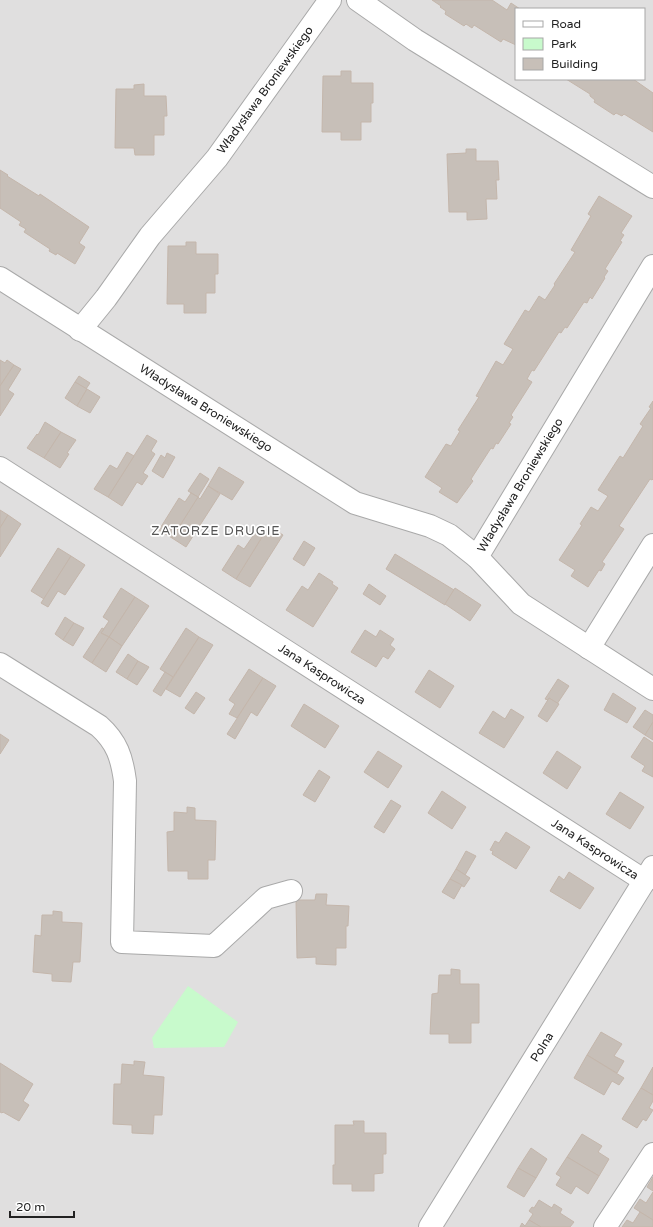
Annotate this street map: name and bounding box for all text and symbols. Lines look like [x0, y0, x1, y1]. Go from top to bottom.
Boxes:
legend [515, 8, 645, 80]
text: Road [551, 17, 581, 31]
street label: Władysława Broniewskiego [214, 23, 316, 157]
text: Park [551, 37, 577, 51]
text: Building [551, 57, 598, 71]
street label: Władysława Broniewskiego [137, 361, 275, 455]
street label: Władysława Broniewskiego [474, 415, 566, 555]
district label: ZATORZE DRUGIE [151, 523, 281, 539]
street label: Jana Kasprowicza [276, 641, 368, 707]
street label: Jana Kasprowicza [549, 816, 641, 882]
street label: Polna [528, 1030, 556, 1064]
scale bar [10, 1193, 74, 1219]
text: 20 m [16, 1200, 45, 1214]

